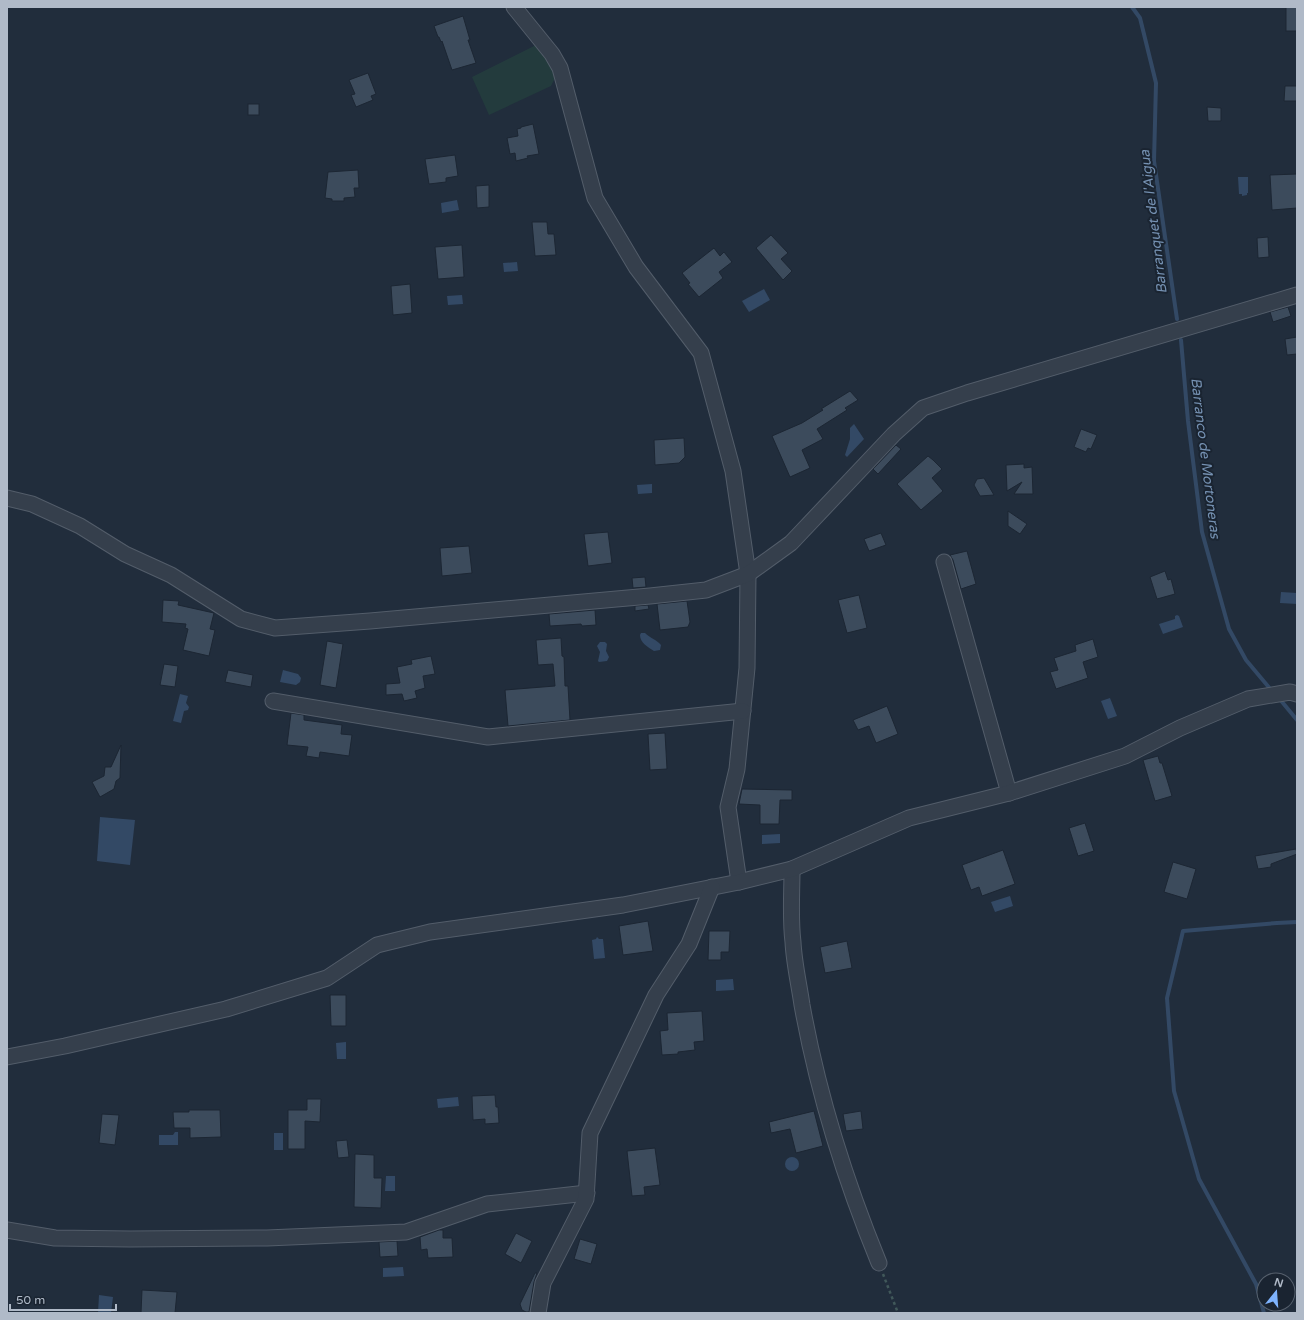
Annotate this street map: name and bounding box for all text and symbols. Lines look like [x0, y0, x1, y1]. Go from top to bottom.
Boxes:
water label: Barranquet de l'Aigua [1136, 148, 1171, 295]
water label: Barranco de Mortoneras [1187, 377, 1224, 541]
north arrow [1256, 1272, 1296, 1312]
text: N [1273, 1275, 1285, 1290]
scale bar [10, 1286, 116, 1312]
text: 50 m [16, 1293, 45, 1307]

